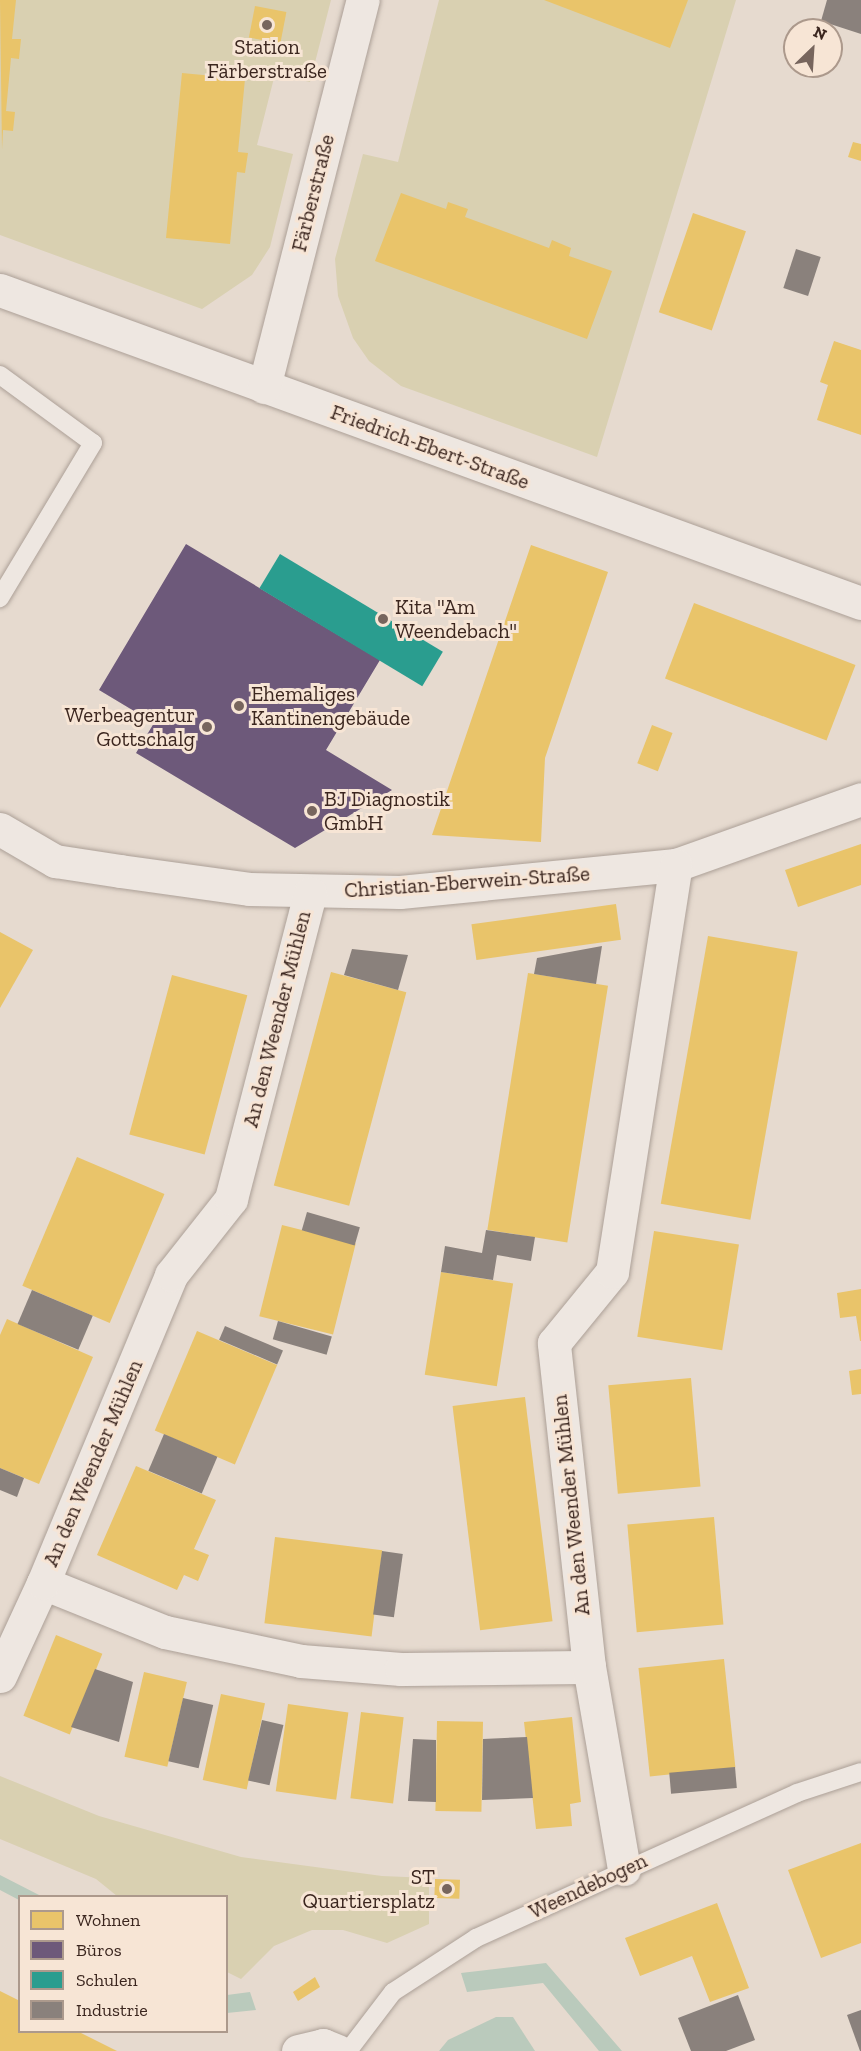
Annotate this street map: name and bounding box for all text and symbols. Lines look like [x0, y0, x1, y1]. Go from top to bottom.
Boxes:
marker: Station Färberstraße [260, 18, 274, 32]
north arrow [783, 18, 843, 78]
text: N [810, 22, 829, 44]
place label: Station Färberstraße [207, 34, 327, 84]
street label: Färberstraße [286, 132, 340, 254]
street label: Friedrich-Ebert-Straße [327, 399, 533, 495]
place label: Kita "Am Weendebach" [395, 594, 517, 644]
marker: Kita "Am Weendebach" [376, 612, 390, 626]
place label: Ehemaliges Kantinengebäude [251, 681, 410, 731]
marker: Ehemaliges Kantinengebäude [232, 699, 246, 713]
place label: Werbeagentur Gottschalg [65, 702, 195, 752]
marker: Werbeagentur Gottschalg [200, 720, 214, 734]
place label: BJ Diagnostik GmbH [324, 786, 450, 836]
marker: BJ Diagnostik GmbH [305, 804, 319, 818]
street label: Christian-Eberwein-Straße [343, 861, 591, 903]
street label: An den Weender Mühlen [238, 908, 316, 1130]
street label: An den Weender Mühlen [38, 1355, 148, 1571]
street label: An den Weender Mühlen [547, 1393, 595, 1617]
street label: Weendebogen [525, 1848, 651, 1924]
place label: ST Quartiersplatz [302, 1864, 435, 1914]
marker: ST Quartiersplatz [440, 1882, 454, 1896]
legend [18, 1895, 228, 2033]
text: Wohnen [76, 1909, 140, 1931]
text: Büros [76, 1939, 122, 1961]
text: Schulen [76, 1969, 138, 1991]
text: Industrie [76, 1999, 148, 2021]

